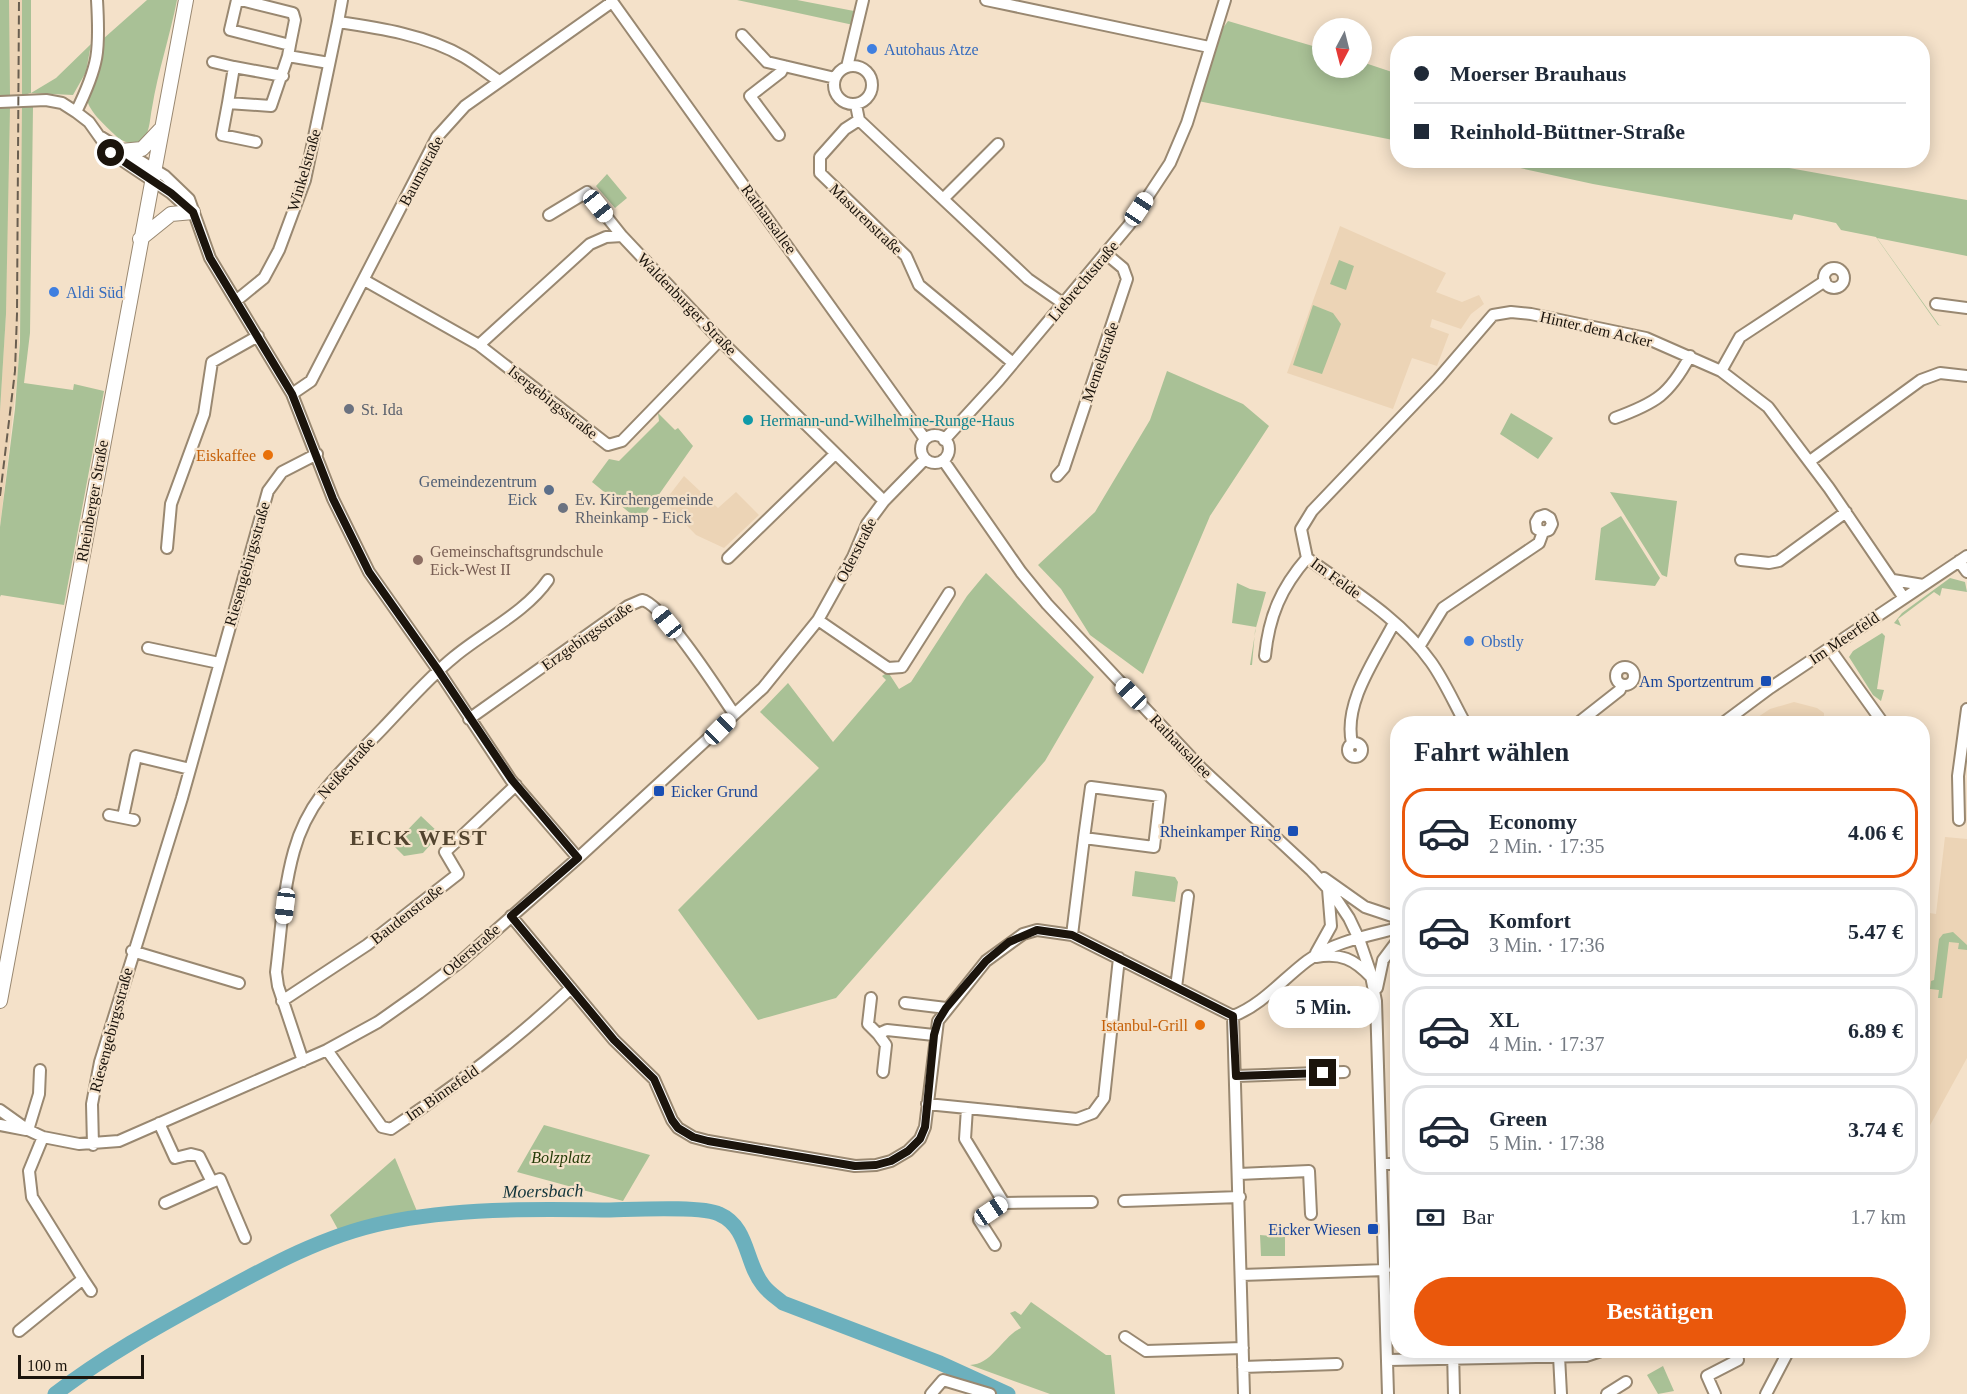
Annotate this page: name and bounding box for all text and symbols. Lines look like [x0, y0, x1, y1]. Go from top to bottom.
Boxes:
north arrow [1312, 18, 1372, 78]
map controls [1312, 18, 1372, 78]
place label: Autohaus Atze [884, 41, 979, 58]
marker: Autohaus Atze [865, 42, 879, 56]
text: Moerser Brauhaus [1450, 61, 1626, 86]
text: Reinhold-Büttner-Straße [1450, 119, 1685, 144]
street label: Winkelstraße [284, 127, 324, 213]
street label: Baumstraße [396, 133, 446, 209]
route start [97, 139, 124, 166]
street label: Masurenstraße [826, 180, 906, 258]
street label: Rathausallee [738, 181, 800, 257]
car [580, 186, 616, 226]
car [1121, 189, 1157, 229]
street label: Liebrechtstraße [1045, 237, 1121, 325]
street label: Waldenburger Straße [633, 250, 740, 359]
place label: Aldi Süd [66, 284, 123, 301]
marker: Aldi Süd [47, 285, 61, 299]
street label: Hinter dem Acker [1538, 308, 1654, 350]
street label: Memelstraße [1078, 320, 1122, 404]
street label: Isergebirgsstraße [504, 362, 601, 443]
place label: St. Ida [361, 401, 403, 418]
marker: St. Ida [342, 402, 356, 416]
place label: Hermann-und-Wilhelmine-Runge-Haus [760, 412, 1014, 430]
marker: Hermann-und-Wilhelmine-Runge-Haus [741, 413, 755, 427]
street label: Rheinberger Straße [73, 439, 112, 564]
place label: Eiskaffee [196, 447, 256, 464]
marker: Eiskaffee [261, 448, 275, 462]
place label: Gemeindezentrum Eick [419, 473, 538, 508]
marker: Gemeindezentrum Eick [542, 483, 556, 497]
place label: Ev. Kirchengemeinde Rheinkamp - Eick [575, 491, 713, 527]
street label: Riesengebirgsstraße [221, 500, 274, 628]
marker: Ev. Kirchengemeinde Rheinkamp - Eick [556, 501, 570, 515]
street label: Oderstraße [832, 515, 880, 585]
place label: Gemeinschaftsgrundschule Eick-West II [430, 543, 603, 578]
marker: Gemeinschaftsgrundschule Eick-West II [411, 553, 425, 567]
street label: Im Felde [1308, 554, 1364, 602]
street label: Erzgebirgsstraße [538, 598, 636, 675]
car [649, 602, 685, 642]
street label: Im Meerfeld [1806, 608, 1882, 668]
place label: Obstly [1481, 633, 1524, 651]
marker: Obstly [1462, 634, 1476, 648]
place label: Am Sportzentrum [1639, 673, 1755, 691]
marker: Am Sportzentrum [1759, 674, 1773, 688]
car [1112, 675, 1150, 713]
car [701, 710, 739, 748]
street label: Rathausallee [1146, 711, 1216, 781]
street label: Neißestraße [314, 734, 378, 802]
text: Fahrt wählen [1414, 737, 1569, 767]
place label: Eicker Grund [671, 783, 758, 800]
marker: Eicker Grund [652, 784, 666, 798]
icon: car [1417, 806, 1471, 860]
text: Economy [1489, 809, 1577, 834]
text: 4.06 € [1848, 820, 1903, 845]
place label: Rheinkamper Ring [1160, 823, 1281, 841]
marker: Rheinkamper Ring [1286, 824, 1300, 838]
district label: EICK WEST [350, 825, 488, 850]
text: 2 Min. · 17:35 [1489, 835, 1605, 857]
street label: Baudenstraße [367, 880, 447, 948]
car [274, 887, 296, 925]
icon: car [1417, 905, 1471, 959]
text: Komfort [1489, 908, 1571, 933]
text: 5.47 € [1848, 919, 1903, 944]
street label: Oderstraße [439, 921, 503, 979]
text: 3 Min. · 17:36 [1489, 934, 1605, 956]
street label: Riesengebirgsstraße [86, 966, 137, 1095]
callout: 5 Min. [1268, 986, 1378, 1028]
text: 5 Min. [1296, 996, 1351, 1018]
icon: car [1417, 1004, 1471, 1058]
text: XL [1489, 1007, 1520, 1032]
place label: Istanbul-Grill [1101, 1017, 1189, 1034]
marker: Istanbul-Grill [1193, 1018, 1207, 1032]
text: 6.89 € [1848, 1018, 1903, 1043]
text: 4 Min. · 17:37 [1489, 1033, 1605, 1055]
route end [1309, 1059, 1336, 1086]
street label: Im Binnefeld [402, 1062, 482, 1124]
icon: car [1417, 1103, 1471, 1157]
text: Green [1489, 1106, 1547, 1131]
text: 3.74 € [1848, 1117, 1903, 1142]
text: 5 Min. · 17:38 [1489, 1132, 1605, 1154]
park label: Bolzplatz [531, 1149, 592, 1167]
water label: Moersbach [501, 1180, 584, 1202]
car [971, 1193, 1011, 1229]
icon: cash [1414, 1201, 1447, 1234]
text: Bar [1462, 1204, 1494, 1229]
text: 1.7 km [1850, 1206, 1906, 1228]
place label: Eicker Wiesen [1268, 1221, 1361, 1238]
marker: Eicker Wiesen [1366, 1222, 1380, 1236]
button: Bestätigen [1414, 1277, 1906, 1346]
scale bar [18, 1352, 144, 1380]
text: 100 m [27, 1357, 67, 1374]

